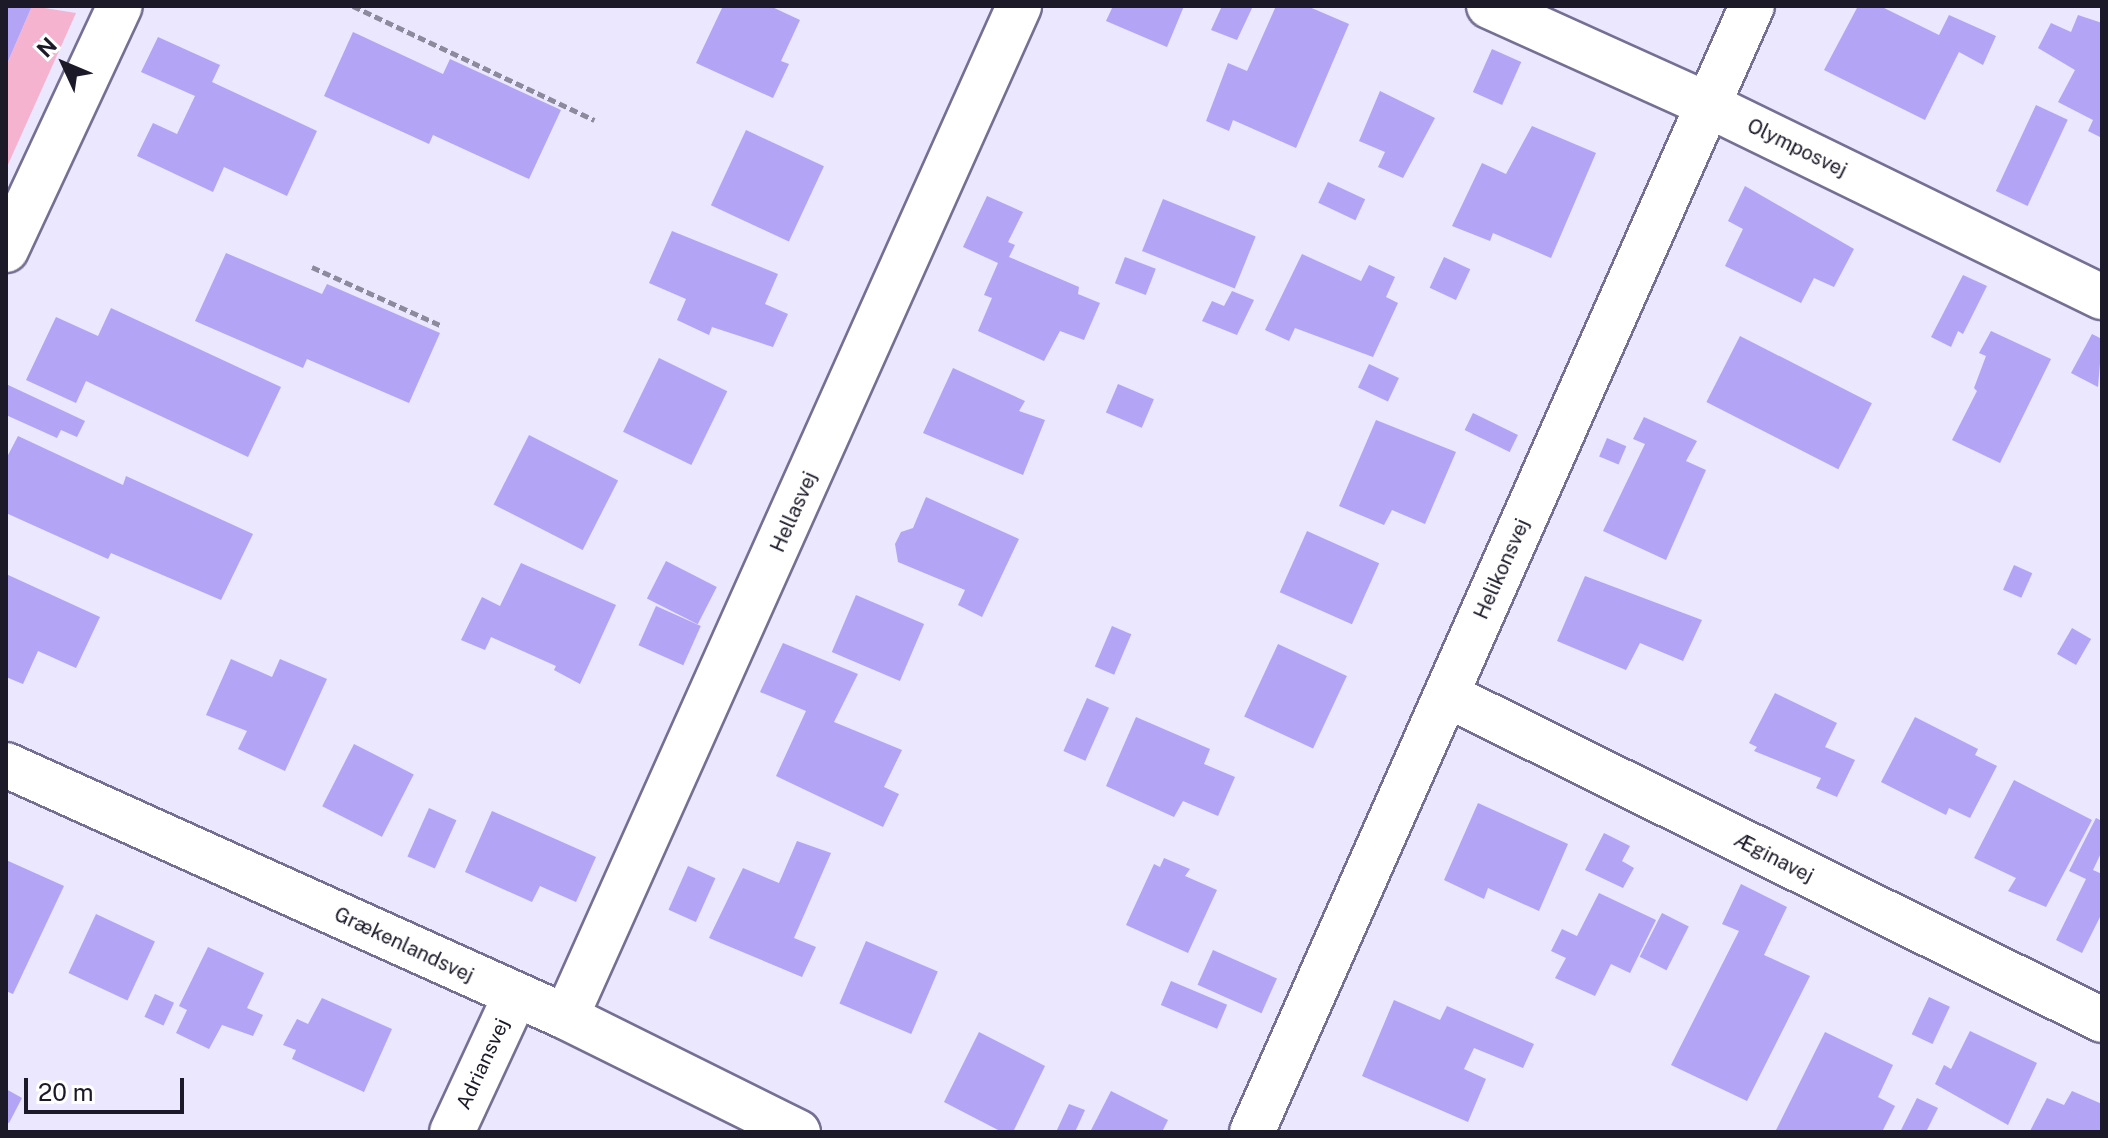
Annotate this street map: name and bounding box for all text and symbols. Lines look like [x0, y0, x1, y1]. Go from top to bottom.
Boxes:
north arrow [24, 24, 104, 104]
text: N [31, 32, 62, 63]
street label: Olymposvej [1743, 114, 1851, 182]
street label: Hellasvej [766, 468, 822, 556]
street label: Helikonsvej [1469, 515, 1535, 623]
street label: Æginavej [1730, 828, 1818, 888]
street label: Grækenlandsvej [330, 902, 478, 988]
street label: Adriansvej [451, 1015, 515, 1113]
scale bar [28, 1062, 188, 1112]
text: 20 m [38, 1078, 94, 1106]

